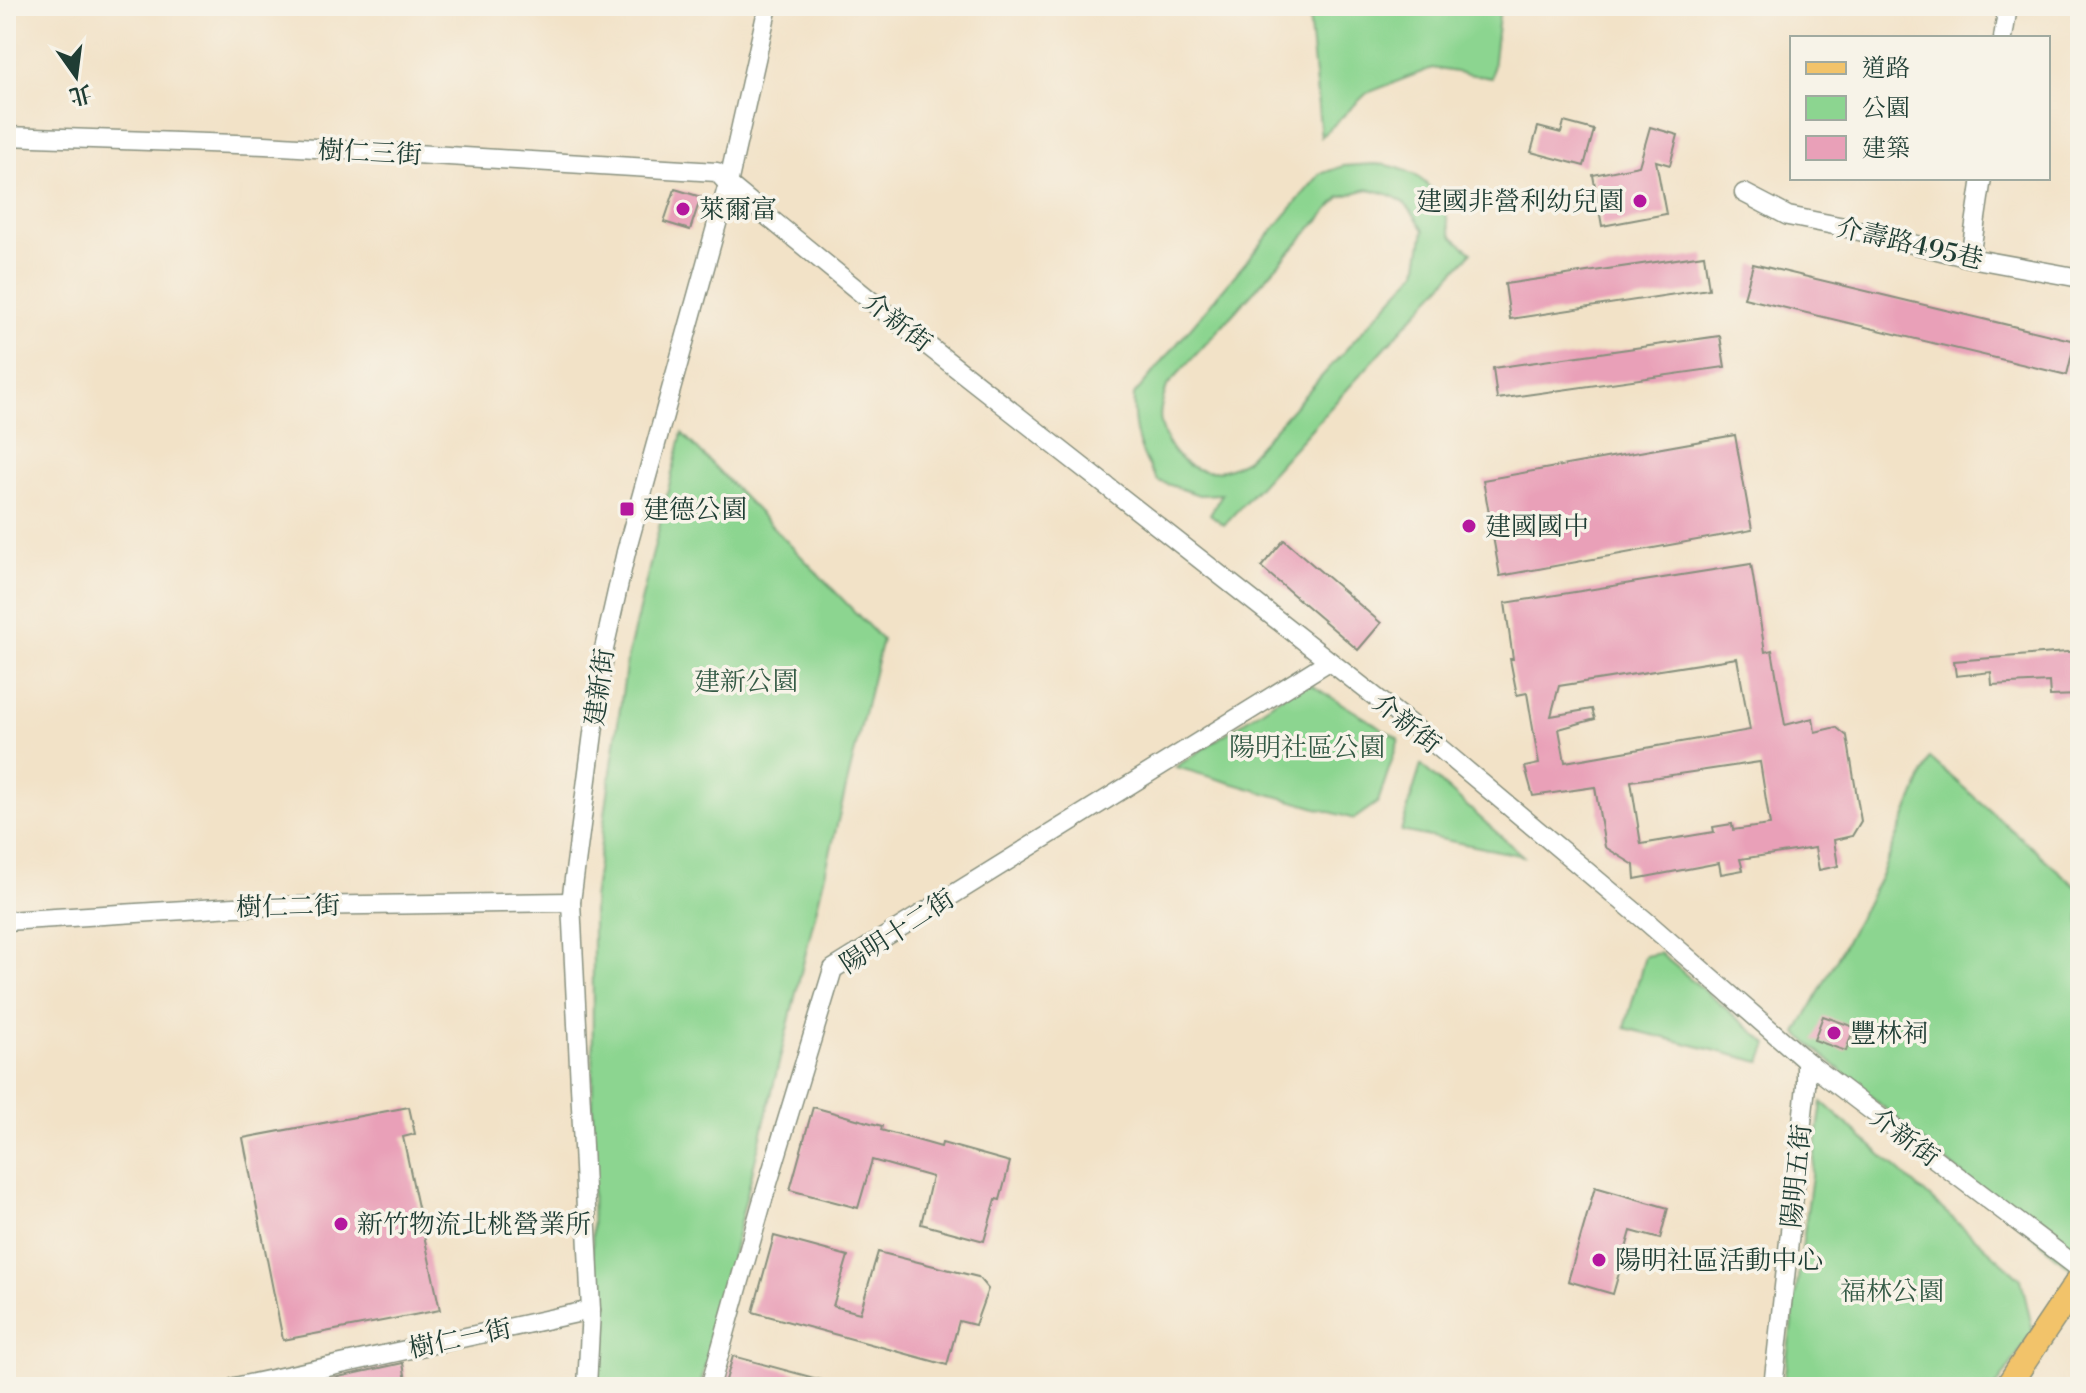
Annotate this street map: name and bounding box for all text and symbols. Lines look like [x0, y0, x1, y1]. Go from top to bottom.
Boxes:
north arrow [36, 36, 116, 116]
legend [1790, 36, 2050, 180]
text: 道路 [1862, 54, 1910, 84]
text: 北 [67, 78, 94, 110]
text: 公園 [1862, 94, 1910, 124]
street label: 樹仁三街 [317, 134, 423, 172]
text: 建築 [1862, 134, 1910, 164]
place label: 建國非營利幼兒園 [1416, 186, 1624, 218]
marker: 建國非營利幼兒園 [1631, 192, 1649, 210]
place label: 萊爾富 [699, 194, 777, 226]
marker: 萊爾富 [674, 200, 692, 218]
street label: 介壽路495巷 [1833, 212, 1986, 276]
street label: 介新街 [857, 286, 938, 359]
place label: 建德公園 [643, 494, 747, 526]
marker: 建德公園 [618, 500, 636, 518]
place label: 建國國中 [1485, 511, 1589, 543]
marker: 建國國中 [1460, 517, 1478, 535]
street label: 建新街 [579, 646, 621, 728]
park label: 建新公園 [694, 666, 798, 698]
street label: 介新街 [1366, 687, 1447, 761]
park label: 陽明社區公園 [1229, 732, 1385, 764]
street label: 陽明十二街 [834, 883, 961, 981]
street label: 樹仁二街 [236, 890, 340, 924]
place label: 豐林祠 [1850, 1018, 1928, 1050]
marker: 豐林祠 [1825, 1024, 1843, 1042]
street label: 介新街 [1864, 1102, 1945, 1174]
street label: 陽明五街 [1776, 1123, 1818, 1229]
place label: 新竹物流北桃營業所 [357, 1209, 591, 1241]
marker: 新竹物流北桃營業所 [332, 1215, 350, 1233]
place label: 陽明社區活動中心 [1615, 1245, 1823, 1277]
marker: 陽明社區活動中心 [1590, 1251, 1608, 1269]
park label: 福林公園 [1840, 1276, 1944, 1308]
street label: 樹仁一街 [406, 1313, 514, 1365]

